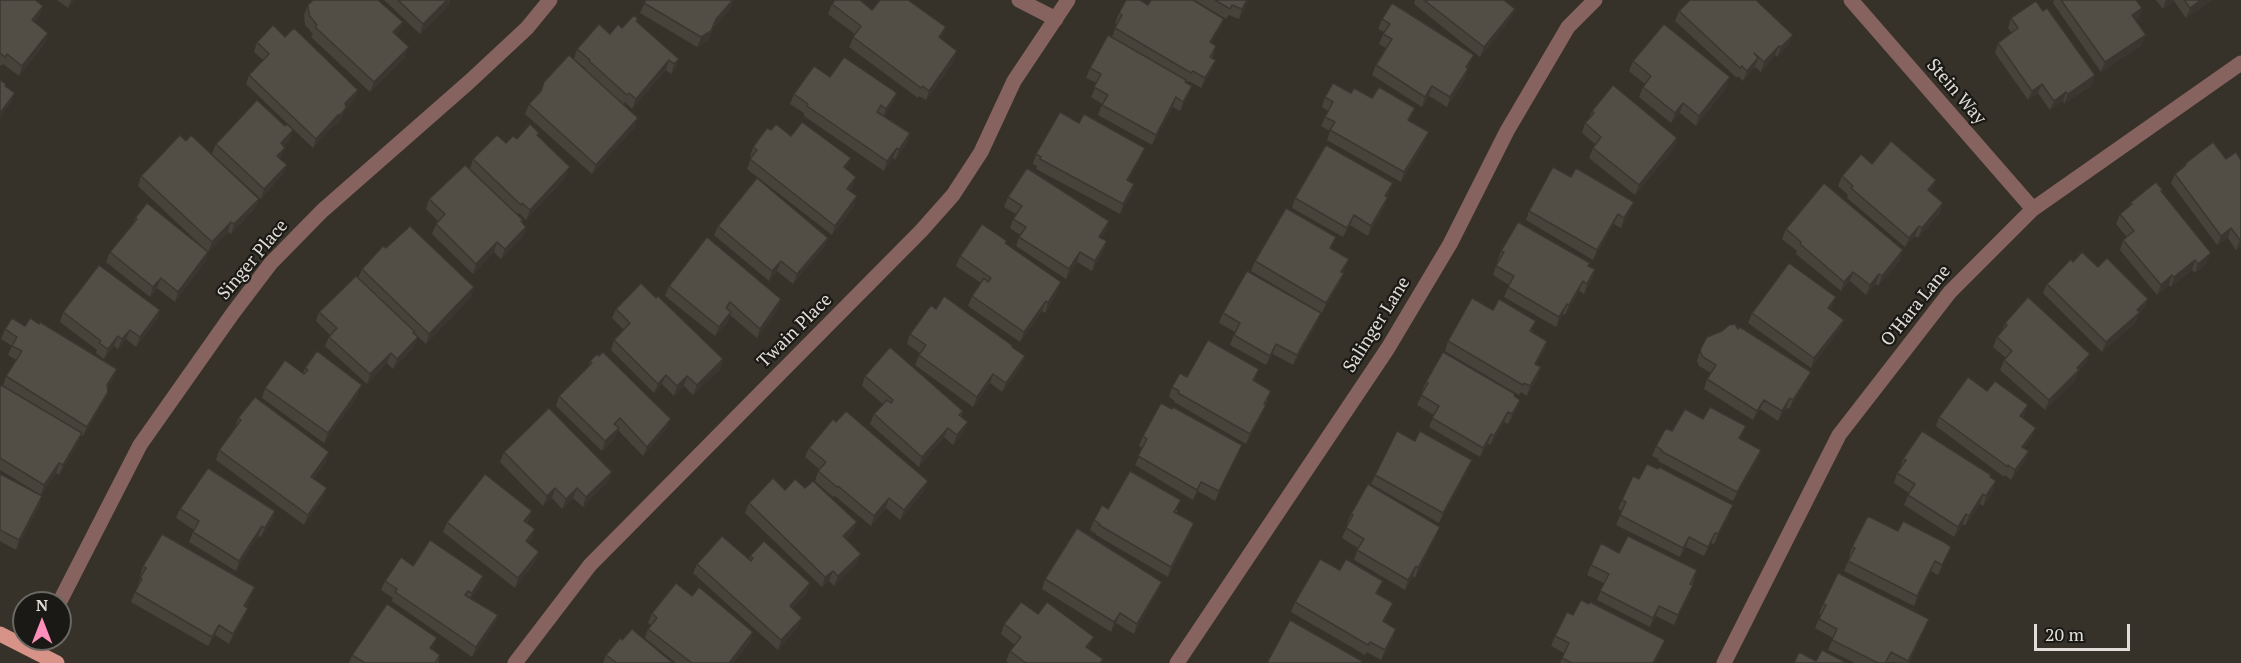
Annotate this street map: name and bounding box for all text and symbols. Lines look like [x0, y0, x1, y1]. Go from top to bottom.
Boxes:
street label: Stein Way [1922, 55, 1990, 129]
street label: Singer Place [213, 216, 293, 304]
street label: O'Hara Lane [1877, 261, 1955, 351]
street label: Salinger Lane [1339, 273, 1415, 377]
street label: Twain Place [753, 289, 837, 373]
north arrow [12, 591, 72, 651]
text: N [36, 594, 48, 616]
scale bar [2037, 612, 2133, 650]
text: 20 m [2045, 622, 2084, 646]

